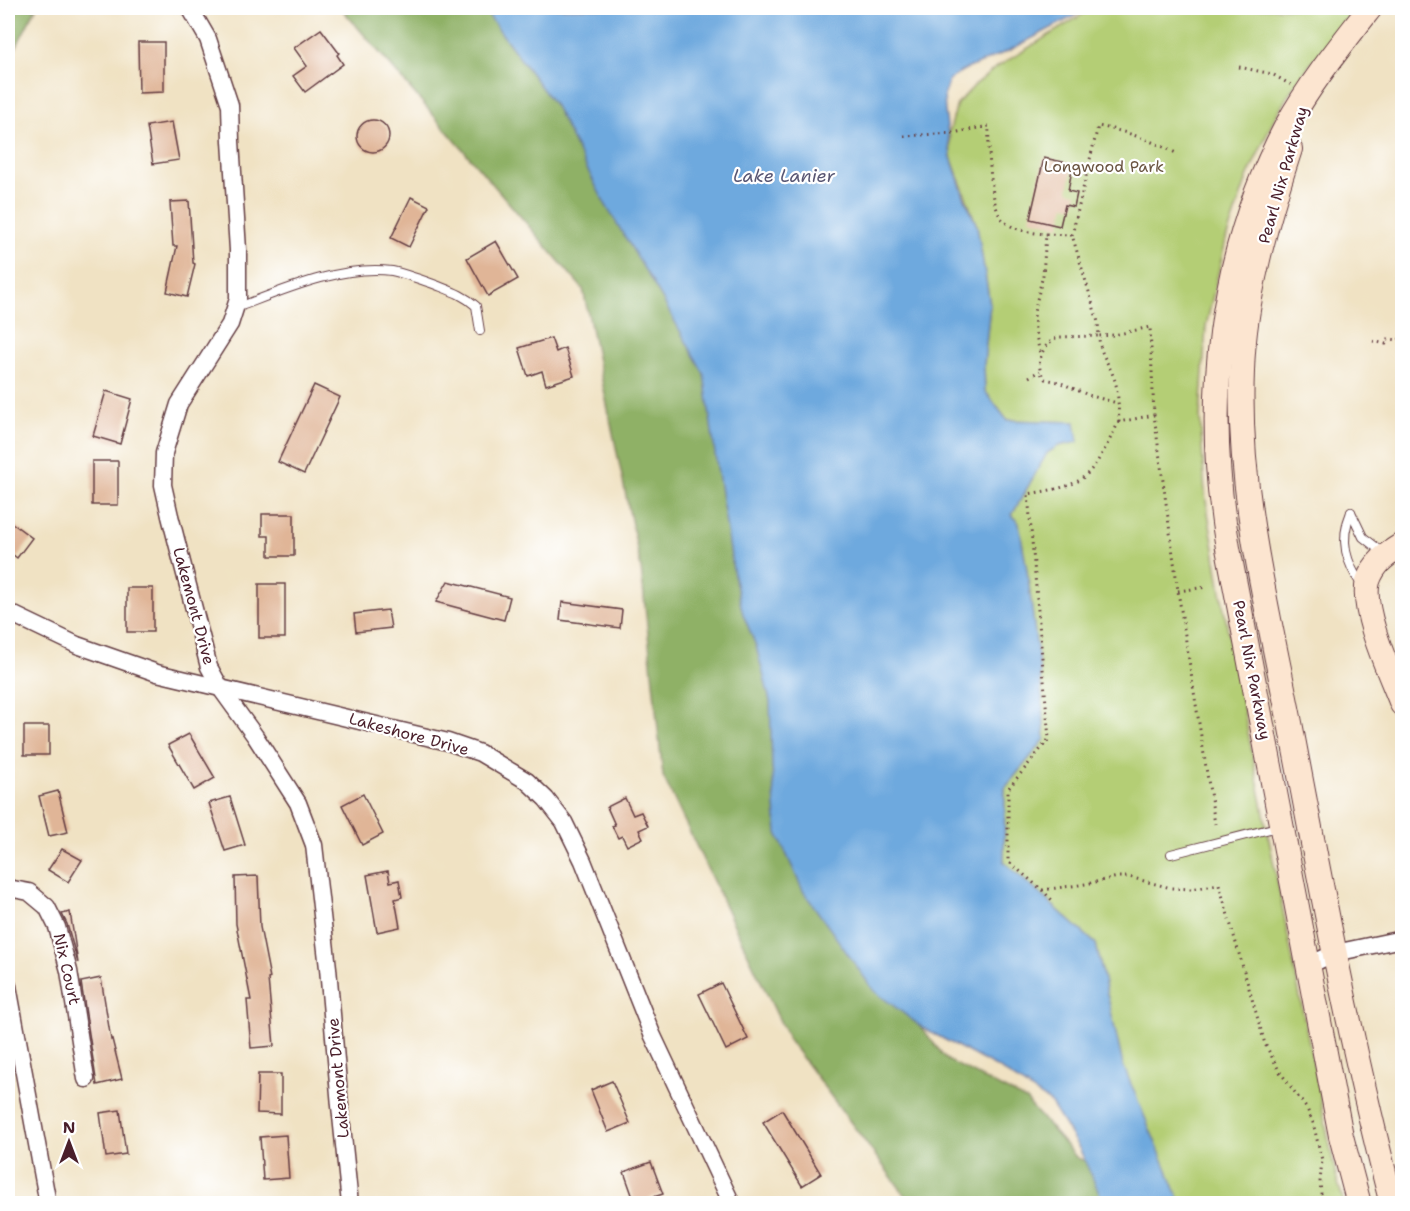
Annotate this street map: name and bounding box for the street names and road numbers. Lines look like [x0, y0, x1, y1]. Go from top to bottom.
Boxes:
street label: Pearl Nix Parkway [1253, 104, 1313, 246]
street label: Lakemont Drive [168, 545, 220, 667]
street label: Pearl Nix Parkway [1228, 598, 1276, 742]
street label: Lakeshore Drive [347, 708, 471, 760]
street label: Nix Court [49, 931, 85, 1007]
street label: Lakemont Drive [322, 1017, 354, 1139]

